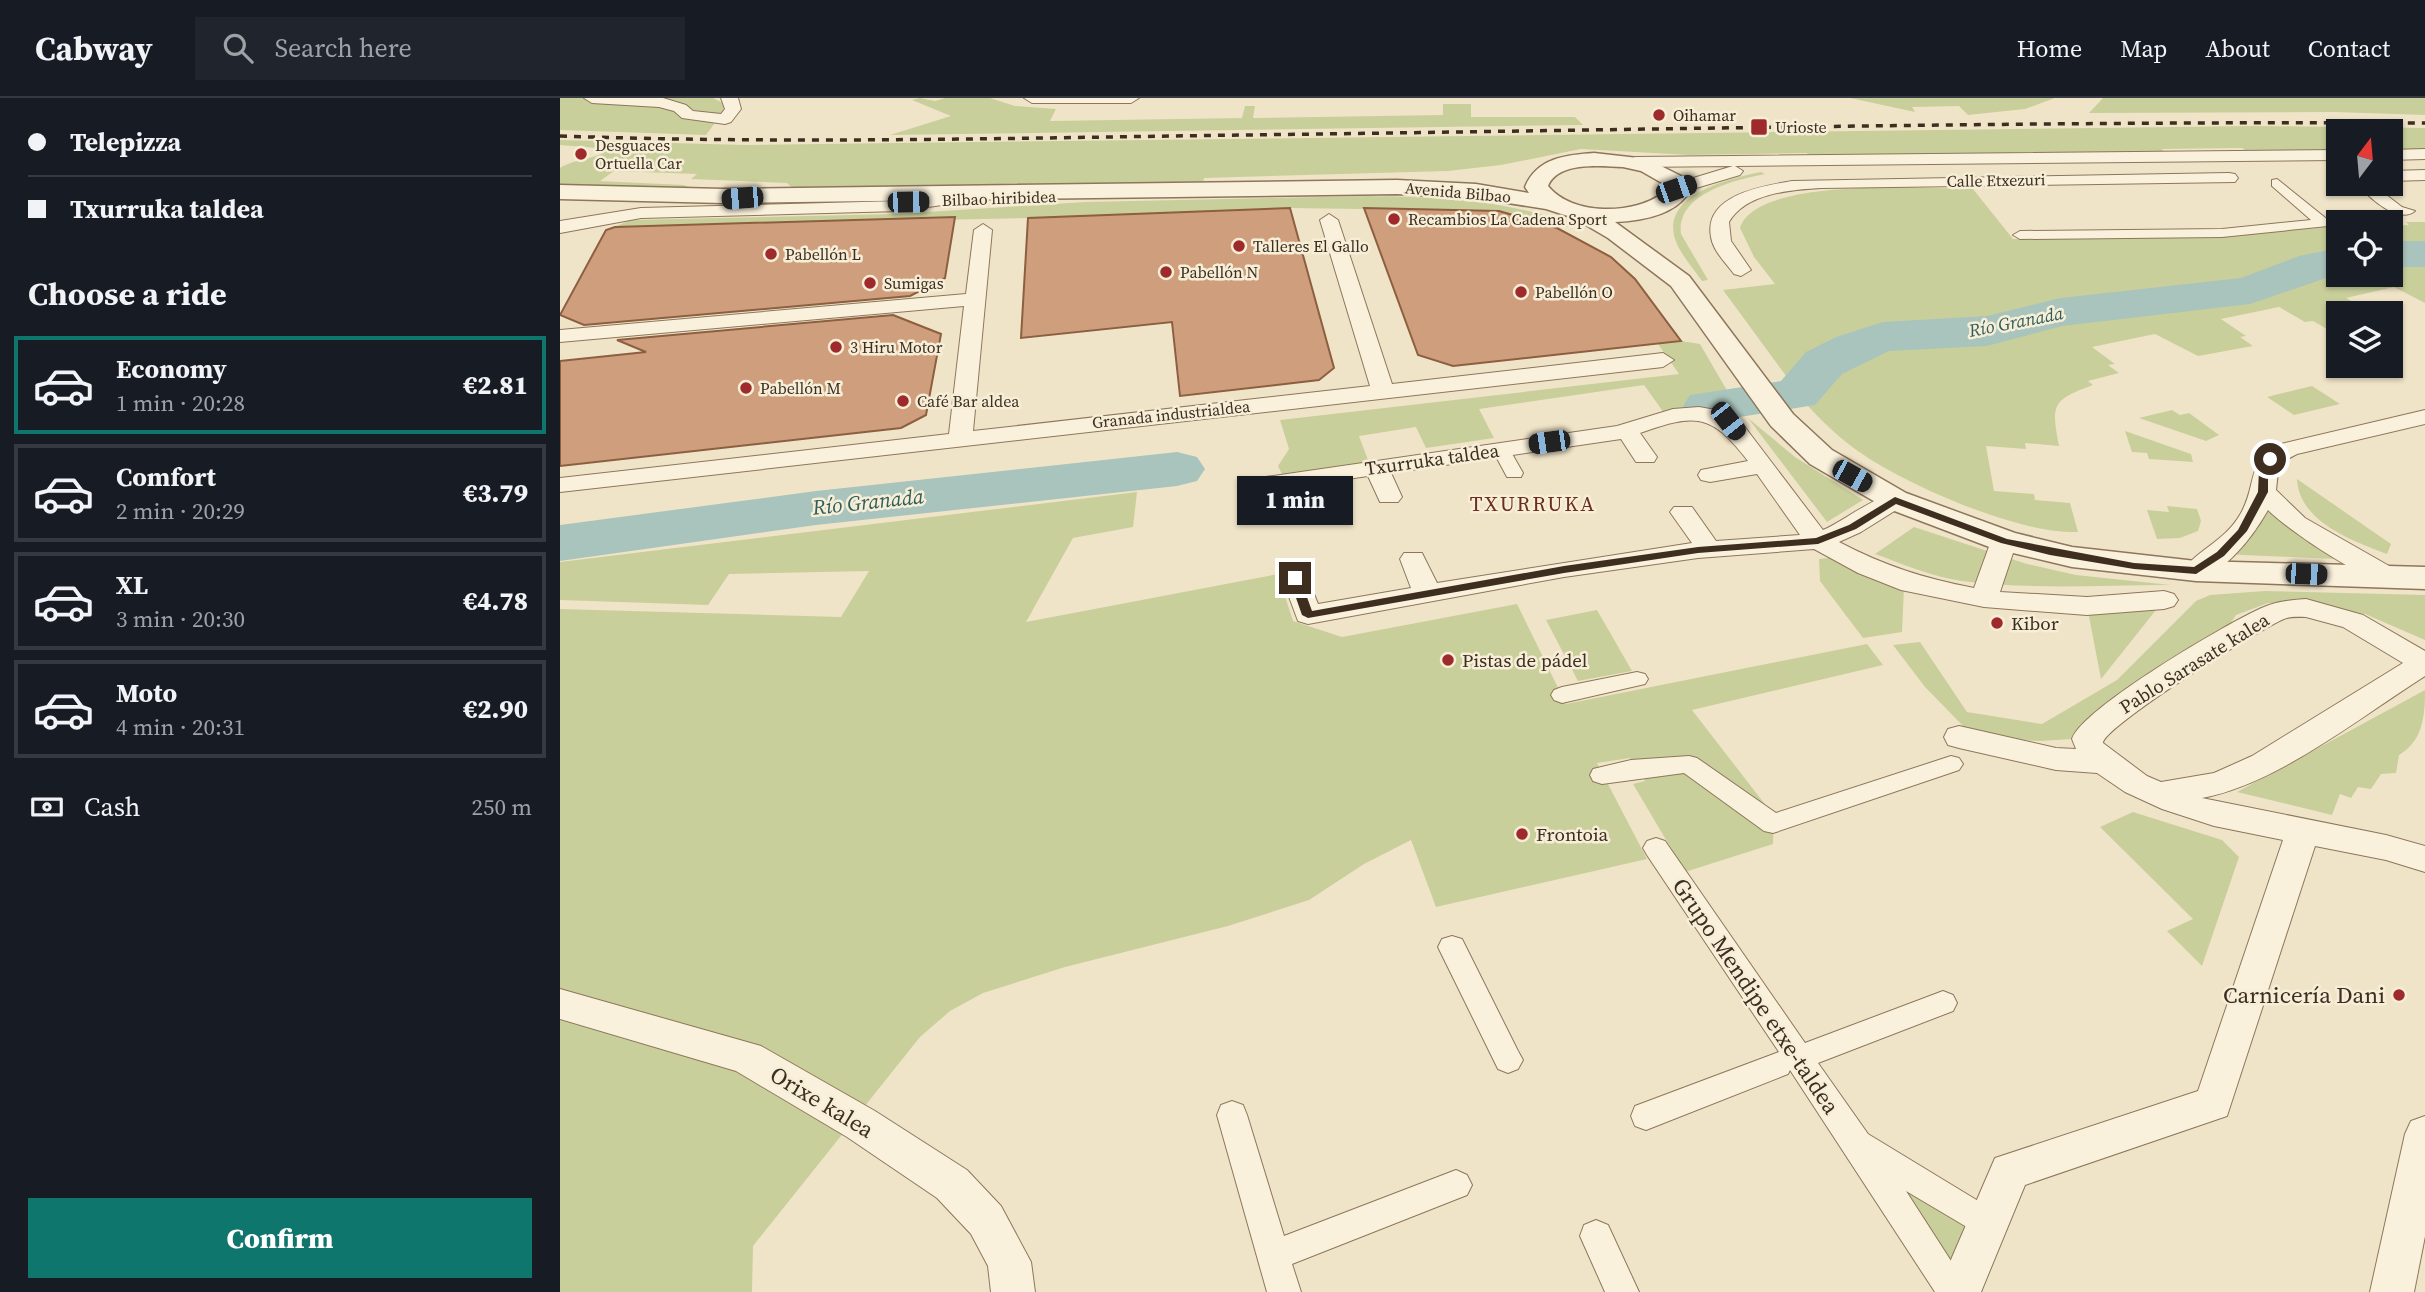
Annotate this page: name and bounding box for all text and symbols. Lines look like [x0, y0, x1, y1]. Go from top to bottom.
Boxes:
search box [195, 17, 685, 80]
text: Cabway [35, 26, 153, 71]
icon: search [219, 29, 257, 67]
text: Search here [275, 30, 412, 66]
text: Home [2017, 32, 2082, 65]
text: Map [2120, 32, 2167, 65]
text: About [2205, 32, 2270, 65]
text: Contact [2308, 32, 2390, 65]
place label: Oihamar [1673, 104, 1736, 126]
marker: Oihamar [1651, 107, 1667, 123]
place label: Urioste [1775, 116, 1827, 138]
marker: Urioste [1749, 117, 1769, 137]
north arrow [2326, 119, 2403, 196]
map controls [2326, 119, 2403, 378]
text: Telepizza [70, 124, 181, 160]
place label: Desguaces Ortuella Car [595, 134, 682, 174]
marker: Desguaces Ortuella Car [573, 146, 589, 162]
street label: Calle Etxezuri [1946, 168, 2046, 192]
car [1653, 172, 1700, 206]
street label: Avenida Bilbao [1404, 176, 1512, 208]
street label: Bilbao hiribidea [941, 185, 1058, 211]
car [721, 186, 764, 210]
text: Txurruka taldea [70, 191, 264, 227]
car [887, 191, 930, 213]
place label: Recambios La Cadena Sport [1408, 208, 1608, 230]
button: locate [2326, 210, 2403, 287]
marker: Recambios La Cadena Sport [1386, 211, 1402, 227]
place label: Talleres El Gallo [1253, 235, 1369, 257]
marker: Talleres El Gallo [1231, 238, 1247, 254]
place label: Pabellón L [785, 243, 861, 265]
marker: Pabellón L [763, 246, 779, 262]
place label: Pabellón N [1180, 261, 1259, 283]
marker: Pabellón N [1158, 264, 1174, 280]
text: Choose a ride [28, 272, 227, 316]
place label: Sumigas [884, 272, 944, 294]
marker: Sumigas [862, 275, 878, 291]
place label: Pabellón O [1535, 281, 1613, 303]
marker: Pabellón O [1513, 284, 1529, 300]
water label: Río Granada [1966, 300, 2066, 343]
button: layers [2326, 301, 2403, 378]
place label: 3 Hiru Motor [850, 336, 943, 358]
marker: 3 Hiru Motor [828, 339, 844, 355]
text: Economy [116, 351, 227, 387]
icon: car [32, 354, 95, 417]
text: €2.81 [463, 367, 528, 403]
place label: Pabellón M [760, 377, 841, 399]
marker: Pabellón M [738, 380, 754, 396]
text: 1 min · 20:28 [116, 387, 245, 419]
place label: Café Bar aldea [917, 390, 1020, 412]
marker: Café Bar aldea [895, 393, 911, 409]
street label: Granada industrialdea [1091, 395, 1252, 433]
car [1707, 398, 1750, 444]
car [1527, 429, 1572, 455]
street label: Txurruka taldea [1363, 437, 1501, 481]
route start [2254, 443, 2286, 475]
car [1829, 457, 1876, 495]
text: Comfort [116, 459, 216, 495]
icon: car [32, 462, 95, 525]
text: €3.79 [463, 475, 528, 511]
callout: 1 min [1237, 476, 1353, 526]
water label: Río Granada [810, 481, 925, 522]
text: 1 min [1265, 484, 1325, 516]
district label: TXURRUKA [1470, 489, 1596, 518]
text: 2 min · 20:29 [116, 495, 245, 527]
route end [1279, 562, 1311, 594]
car [2285, 563, 2328, 585]
text: XL [116, 567, 148, 603]
icon: car [32, 570, 95, 633]
text: €4.78 [463, 583, 528, 619]
text: 3 min · 20:30 [116, 603, 245, 635]
street label: Pablo Sarasate kalea [2114, 606, 2274, 720]
place label: Kibor [2011, 610, 2059, 636]
marker: Kibor [1989, 615, 2005, 631]
place label: Pistas de pádel [1462, 647, 1588, 673]
marker: Pistas de pádel [1440, 652, 1456, 668]
text: Moto [116, 675, 177, 711]
icon: car [32, 678, 95, 741]
text: €2.90 [463, 691, 528, 727]
text: 4 min · 20:31 [116, 711, 245, 743]
icon: cash [28, 788, 66, 826]
text: Cash [84, 789, 140, 825]
text: 250 m [471, 791, 532, 823]
place label: Frontoia [1536, 821, 1609, 847]
marker: Frontoia [1514, 826, 1530, 842]
street label: Grupo Mendipe etxe-taldea [1665, 872, 1847, 1121]
place label: Carnicería Dani [2223, 979, 2385, 1011]
marker: Carnicería Dani [2391, 987, 2407, 1003]
street label: Orixe kalea [764, 1058, 880, 1146]
button: Confirm [28, 1198, 532, 1278]

